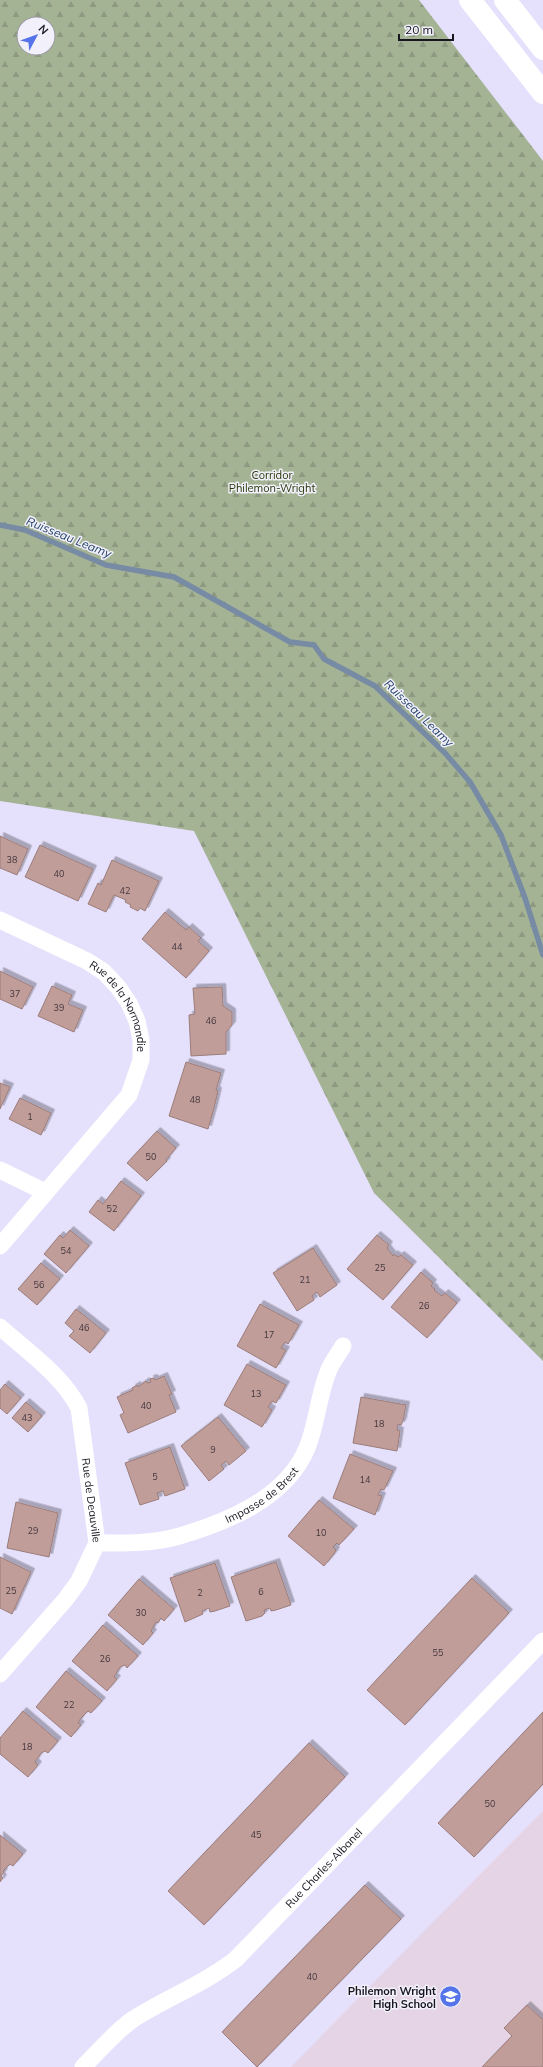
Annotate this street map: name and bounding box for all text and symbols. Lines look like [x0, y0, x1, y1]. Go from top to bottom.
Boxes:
north arrow [16, 16, 56, 56]
scale bar [399, 16, 453, 42]
text: N [36, 22, 52, 37]
text: 20 m [405, 22, 433, 37]
park label: Corridor Philemon-Wright [229, 468, 315, 495]
water label: Ruisseau Leamy [24, 513, 114, 561]
water label: Ruisseau Leamy [381, 676, 457, 750]
house number: 38 [7, 854, 17, 865]
house number: 40 [54, 868, 64, 879]
house number: 42 [120, 885, 130, 896]
house number: 44 [172, 941, 183, 952]
street label: Rue de la Normandie [87, 958, 148, 1052]
house number: 37 [10, 988, 20, 999]
house number: 39 [54, 1002, 64, 1013]
house number: 46 [206, 1015, 216, 1026]
house number: 48 [190, 1094, 200, 1105]
house number: 1 [27, 1111, 33, 1122]
house number: 50 [146, 1151, 156, 1162]
house number: 52 [107, 1203, 117, 1214]
house number: 54 [61, 1245, 72, 1256]
house number: 25 [375, 1262, 386, 1273]
house number: 21 [300, 1274, 310, 1285]
house number: 56 [34, 1279, 44, 1290]
house number: 26 [419, 1300, 429, 1311]
house number: 46 [79, 1322, 89, 1333]
house number: 17 [264, 1329, 274, 1340]
house number: 13 [251, 1388, 261, 1399]
house number: 40 [141, 1400, 151, 1411]
house number: 43 [22, 1412, 32, 1423]
house number: 18 [374, 1418, 384, 1429]
house number: 9 [210, 1444, 216, 1455]
street label: Rue de Deauville [79, 1457, 104, 1543]
street label: Impasse de Brest [223, 1464, 301, 1526]
house number: 5 [152, 1471, 158, 1482]
house number: 14 [360, 1474, 371, 1485]
house number: 29 [28, 1525, 38, 1536]
house number: 10 [316, 1527, 326, 1538]
house number: 25 [6, 1585, 17, 1596]
house number: 6 [258, 1586, 264, 1597]
house number: 2 [197, 1587, 203, 1598]
house number: 30 [136, 1607, 146, 1618]
house number: 55 [433, 1647, 444, 1658]
house number: 26 [100, 1653, 110, 1664]
house number: 22 [64, 1699, 74, 1710]
house number: 18 [22, 1741, 32, 1752]
house number: 50 [485, 1798, 495, 1809]
street label: Rue Charles-Albanel [282, 1825, 365, 1911]
house number: 45 [251, 1829, 262, 1840]
house number: 40 [307, 1971, 317, 1982]
place label: Philemon Wright High School [348, 1984, 436, 2011]
school or university icon: Philemon Wright High School [438, 1984, 464, 2010]

